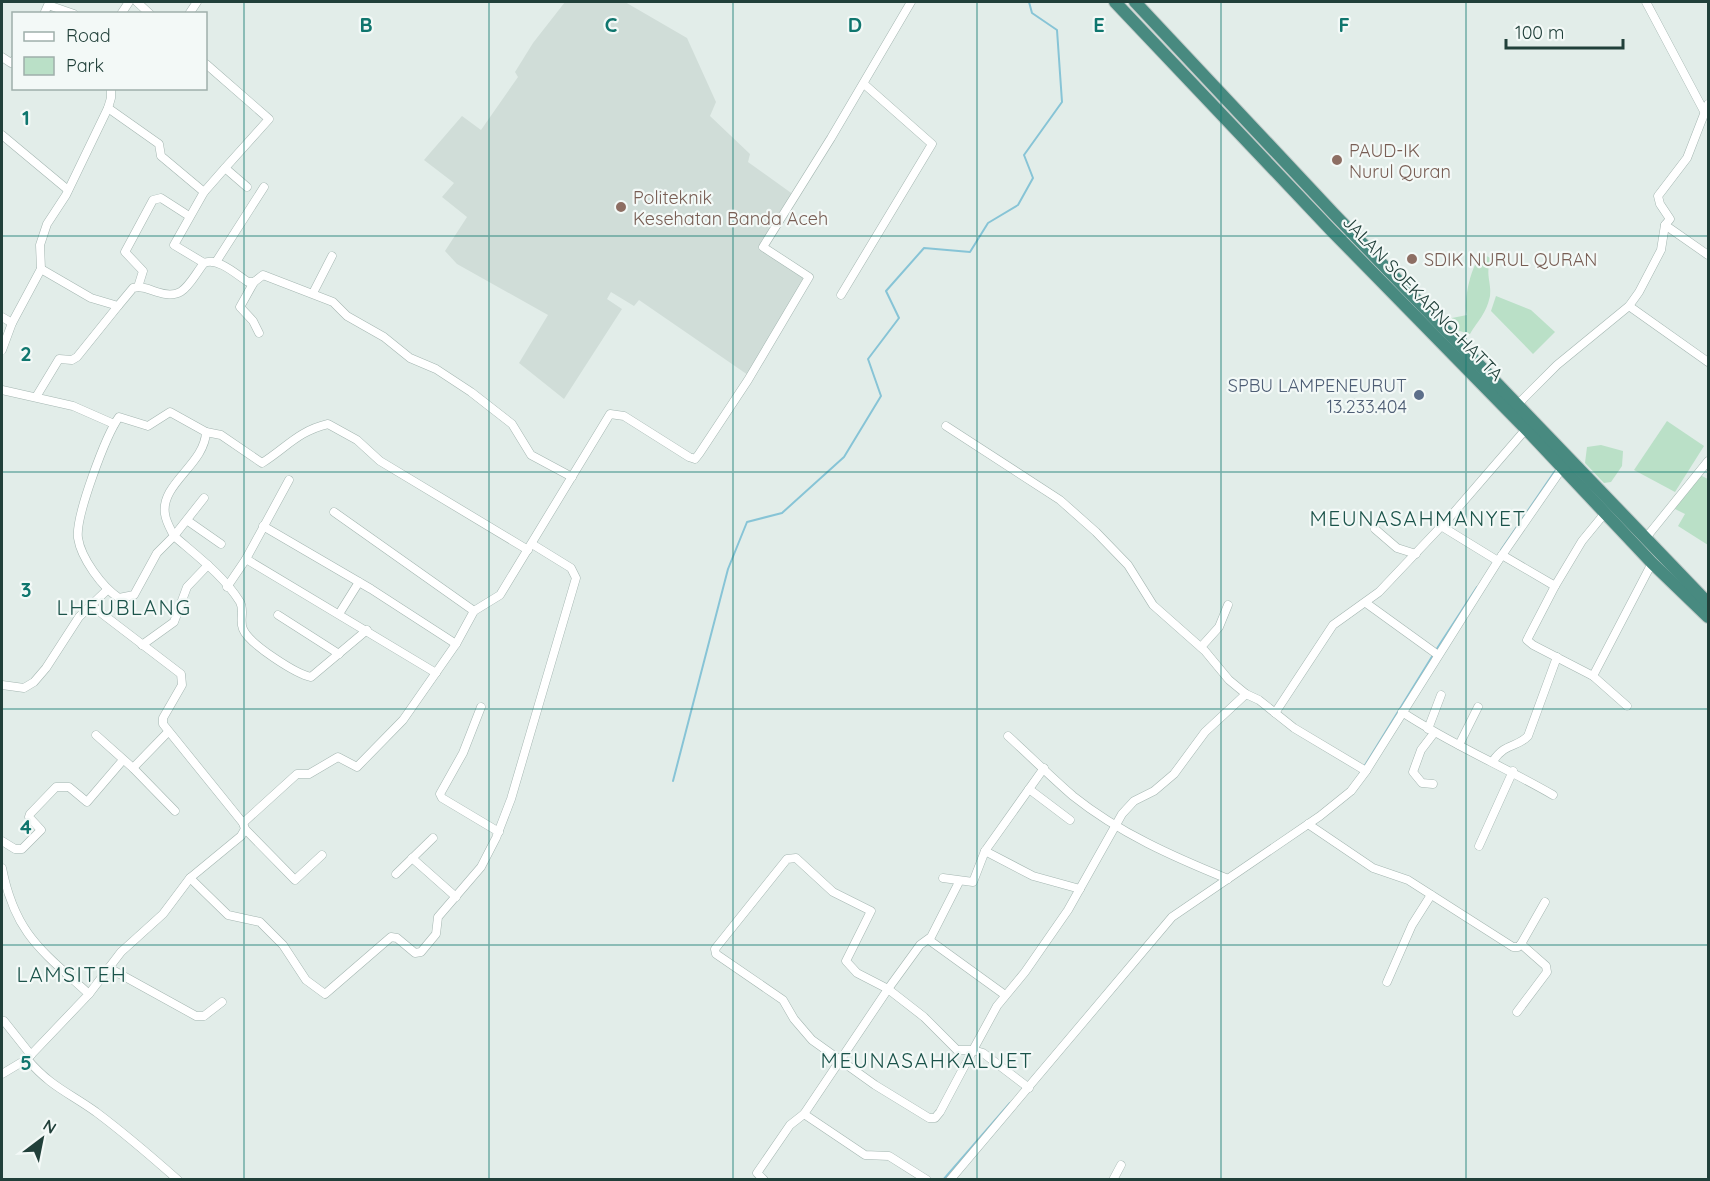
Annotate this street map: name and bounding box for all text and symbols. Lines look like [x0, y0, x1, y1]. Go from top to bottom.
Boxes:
legend [12, 12, 207, 90]
text: B [359, 12, 373, 37]
text: C [605, 12, 618, 37]
text: D [848, 12, 862, 37]
text: E [1093, 12, 1105, 37]
text: F [1338, 12, 1350, 37]
scale bar [1506, 12, 1623, 50]
text: 100 m [1515, 21, 1564, 44]
text: Road [66, 24, 111, 47]
text: Park [66, 54, 104, 77]
text: 1 [22, 105, 30, 130]
place label: PAUD-IK Nurul Quran [1349, 139, 1451, 183]
marker: PAUD-IK Nurul Quran [1330, 153, 1344, 167]
place label: Politeknik Kesehatan Banda Aceh [633, 186, 828, 230]
marker: Politeknik Kesehatan Banda Aceh [614, 200, 628, 214]
street label: JALAN SOEKARNO-HATTA [1338, 210, 1508, 386]
place label: SDIK NURUL QURAN [1424, 248, 1597, 271]
marker: SDIK NURUL QURAN [1405, 252, 1419, 266]
text: 2 [20, 341, 32, 366]
place label: SPBU LAMPENEURUT 13.233.404 [1228, 374, 1407, 418]
marker: SPBU LAMPENEURUT 13.233.404 [1412, 388, 1426, 402]
district label: MEUNASAHMANYET [1309, 505, 1527, 531]
text: 3 [21, 577, 31, 602]
district label: LHEUBLANG [56, 594, 192, 620]
text: 4 [20, 814, 32, 839]
district label: LAMSITEH [17, 961, 127, 987]
district label: MEUNASAHKALUET [821, 1047, 1033, 1073]
text: 5 [20, 1050, 32, 1075]
north arrow [12, 1109, 72, 1169]
text: N [40, 1115, 60, 1138]

